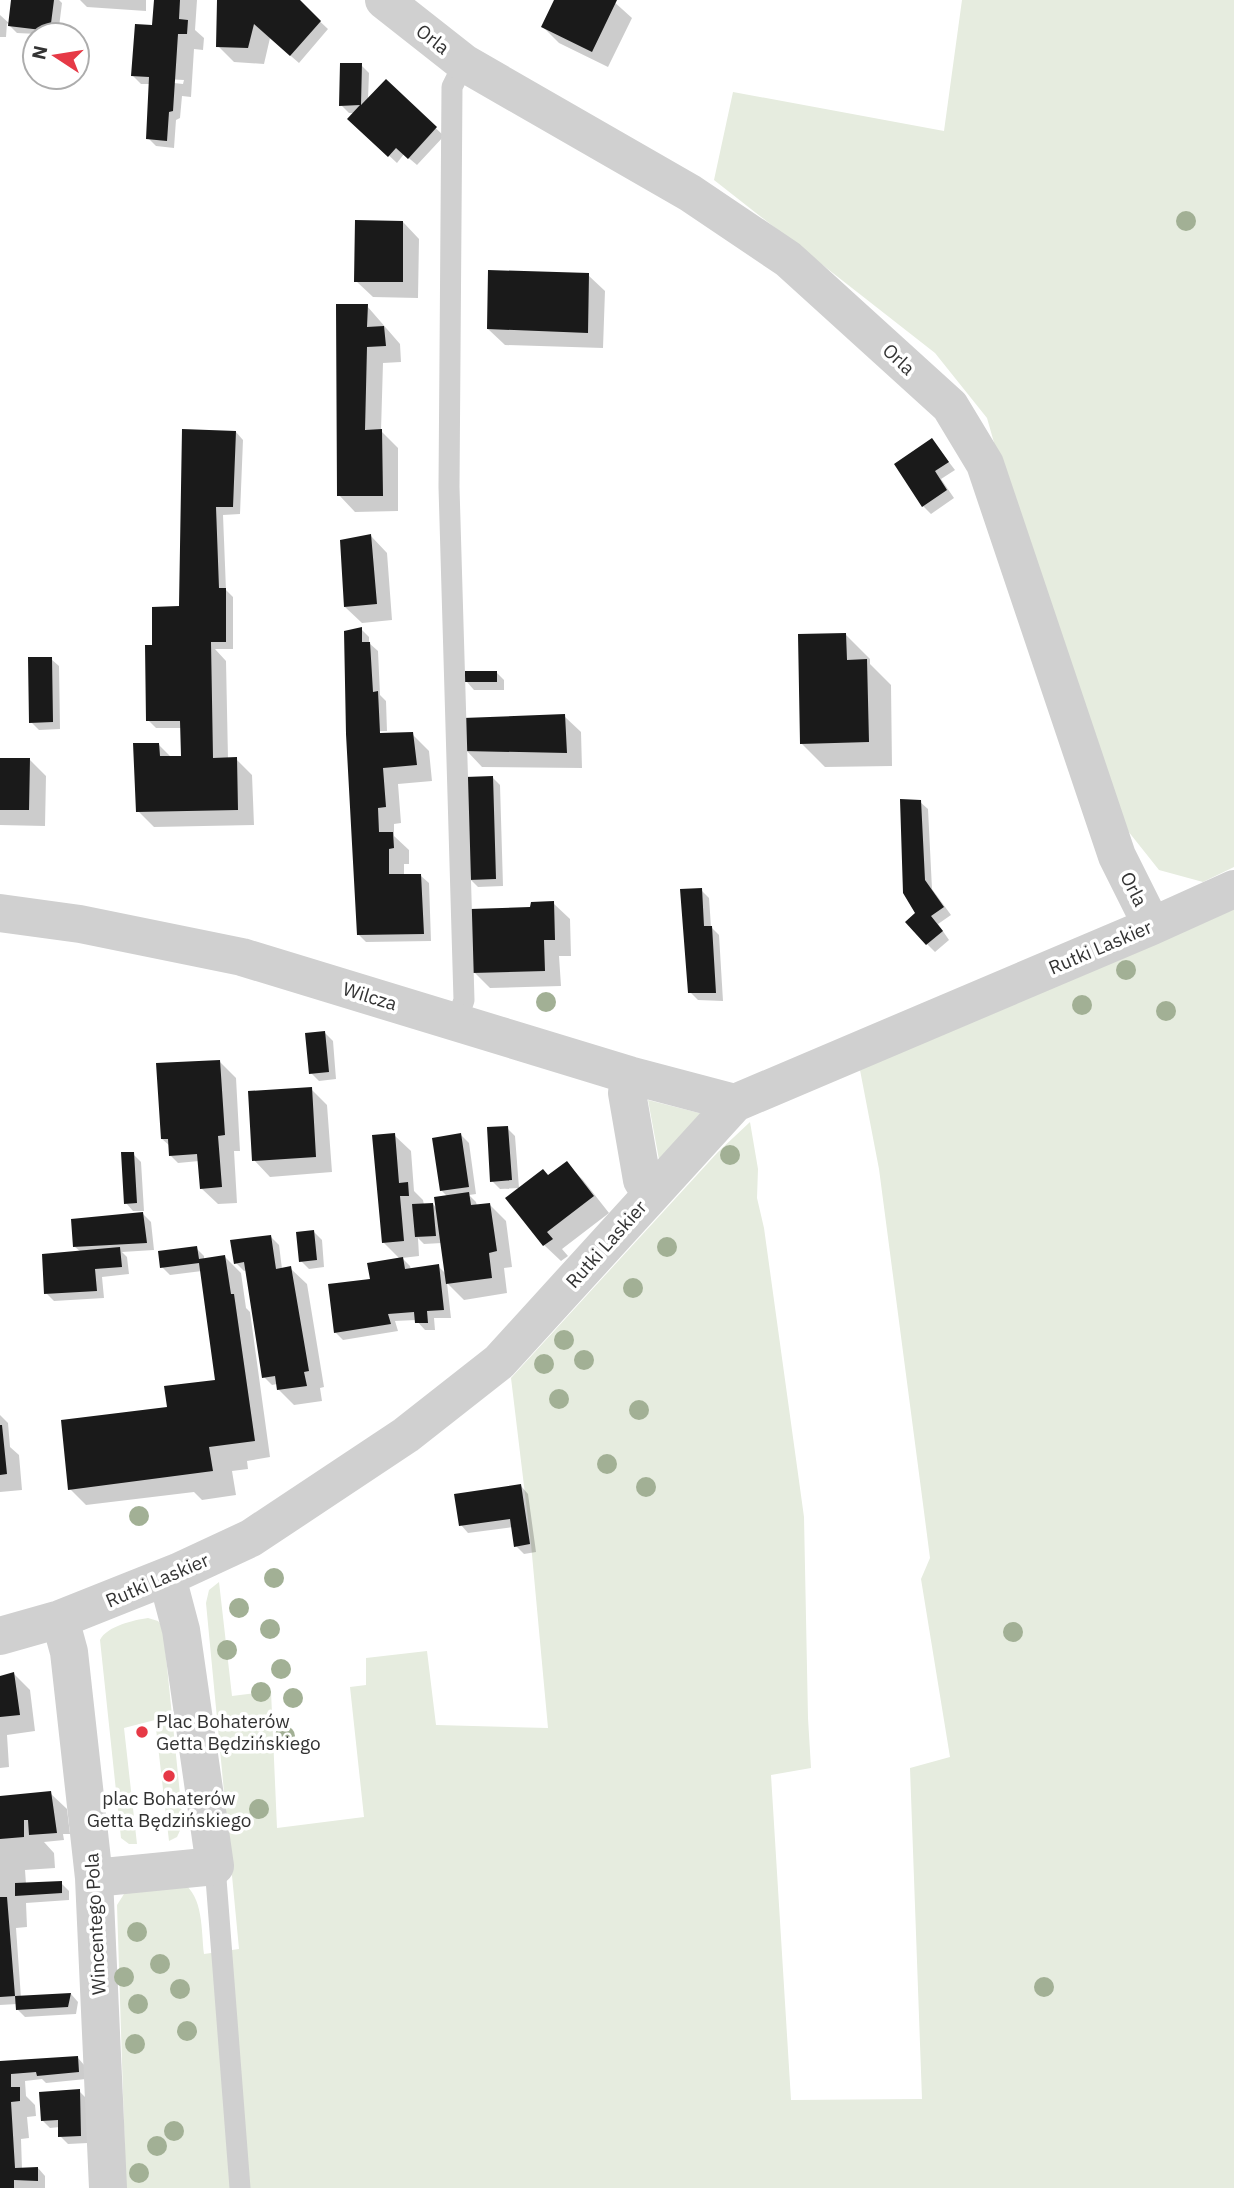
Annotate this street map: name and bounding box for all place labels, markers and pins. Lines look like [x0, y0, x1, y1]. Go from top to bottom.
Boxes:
place label: Plac Bohaterów Getta Będzińskiego [156, 1709, 321, 1755]
marker: Plac Bohaterów Getta Będzińskiego [134, 1724, 150, 1740]
marker: plac Bohaterów Getta Będzińskiego [161, 1768, 177, 1784]
place label: plac Bohaterów Getta Będzińskiego [87, 1786, 251, 1832]

